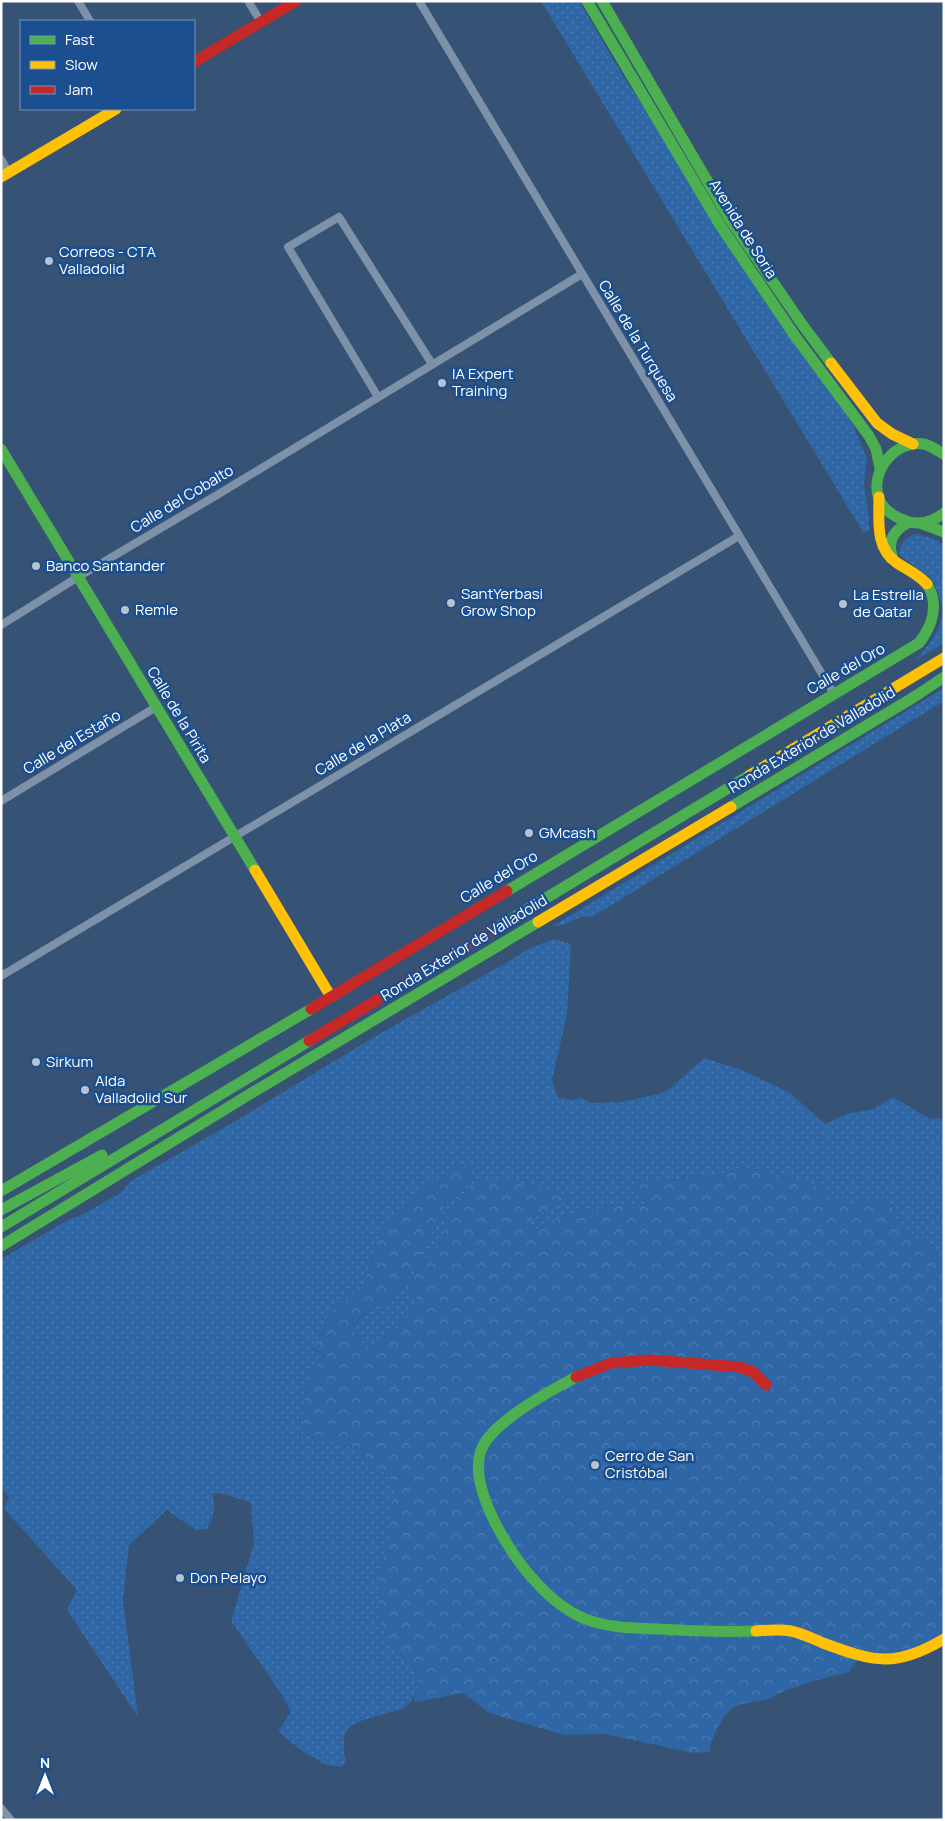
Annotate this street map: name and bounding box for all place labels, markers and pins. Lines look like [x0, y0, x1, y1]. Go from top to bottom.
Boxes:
place label: Correos - CTA Valladolid [59, 241, 156, 279]
marker: Correos - CTA Valladolid [43, 255, 55, 267]
place label: IA Expert Training [452, 363, 514, 401]
marker: IA Expert Training [436, 377, 448, 389]
place label: Banco Santander [46, 555, 166, 576]
marker: Banco Santander [30, 560, 42, 572]
place label: SantYerbasi Grow Shop [461, 583, 543, 621]
place label: La Estrella de Qatar [853, 584, 924, 622]
marker: SantYerbasi Grow Shop [445, 597, 457, 609]
marker: La Estrella de Qatar [837, 598, 849, 610]
place label: Remle [135, 599, 178, 620]
marker: Remle [119, 604, 131, 616]
place label: GMcash [539, 822, 596, 843]
marker: GMcash [523, 827, 535, 839]
place label: Sirkum [46, 1051, 93, 1072]
marker: Sirkum [30, 1056, 42, 1068]
place label: Alda Valladolid Sur [95, 1070, 188, 1108]
marker: Alda Valladolid Sur [79, 1084, 91, 1096]
place label: Cerro de San Cristóbal [605, 1445, 694, 1483]
marker: Cerro de San Cristóbal [589, 1459, 601, 1471]
place label: Don Pelayo [190, 1567, 267, 1588]
marker: Don Pelayo [174, 1572, 186, 1584]

